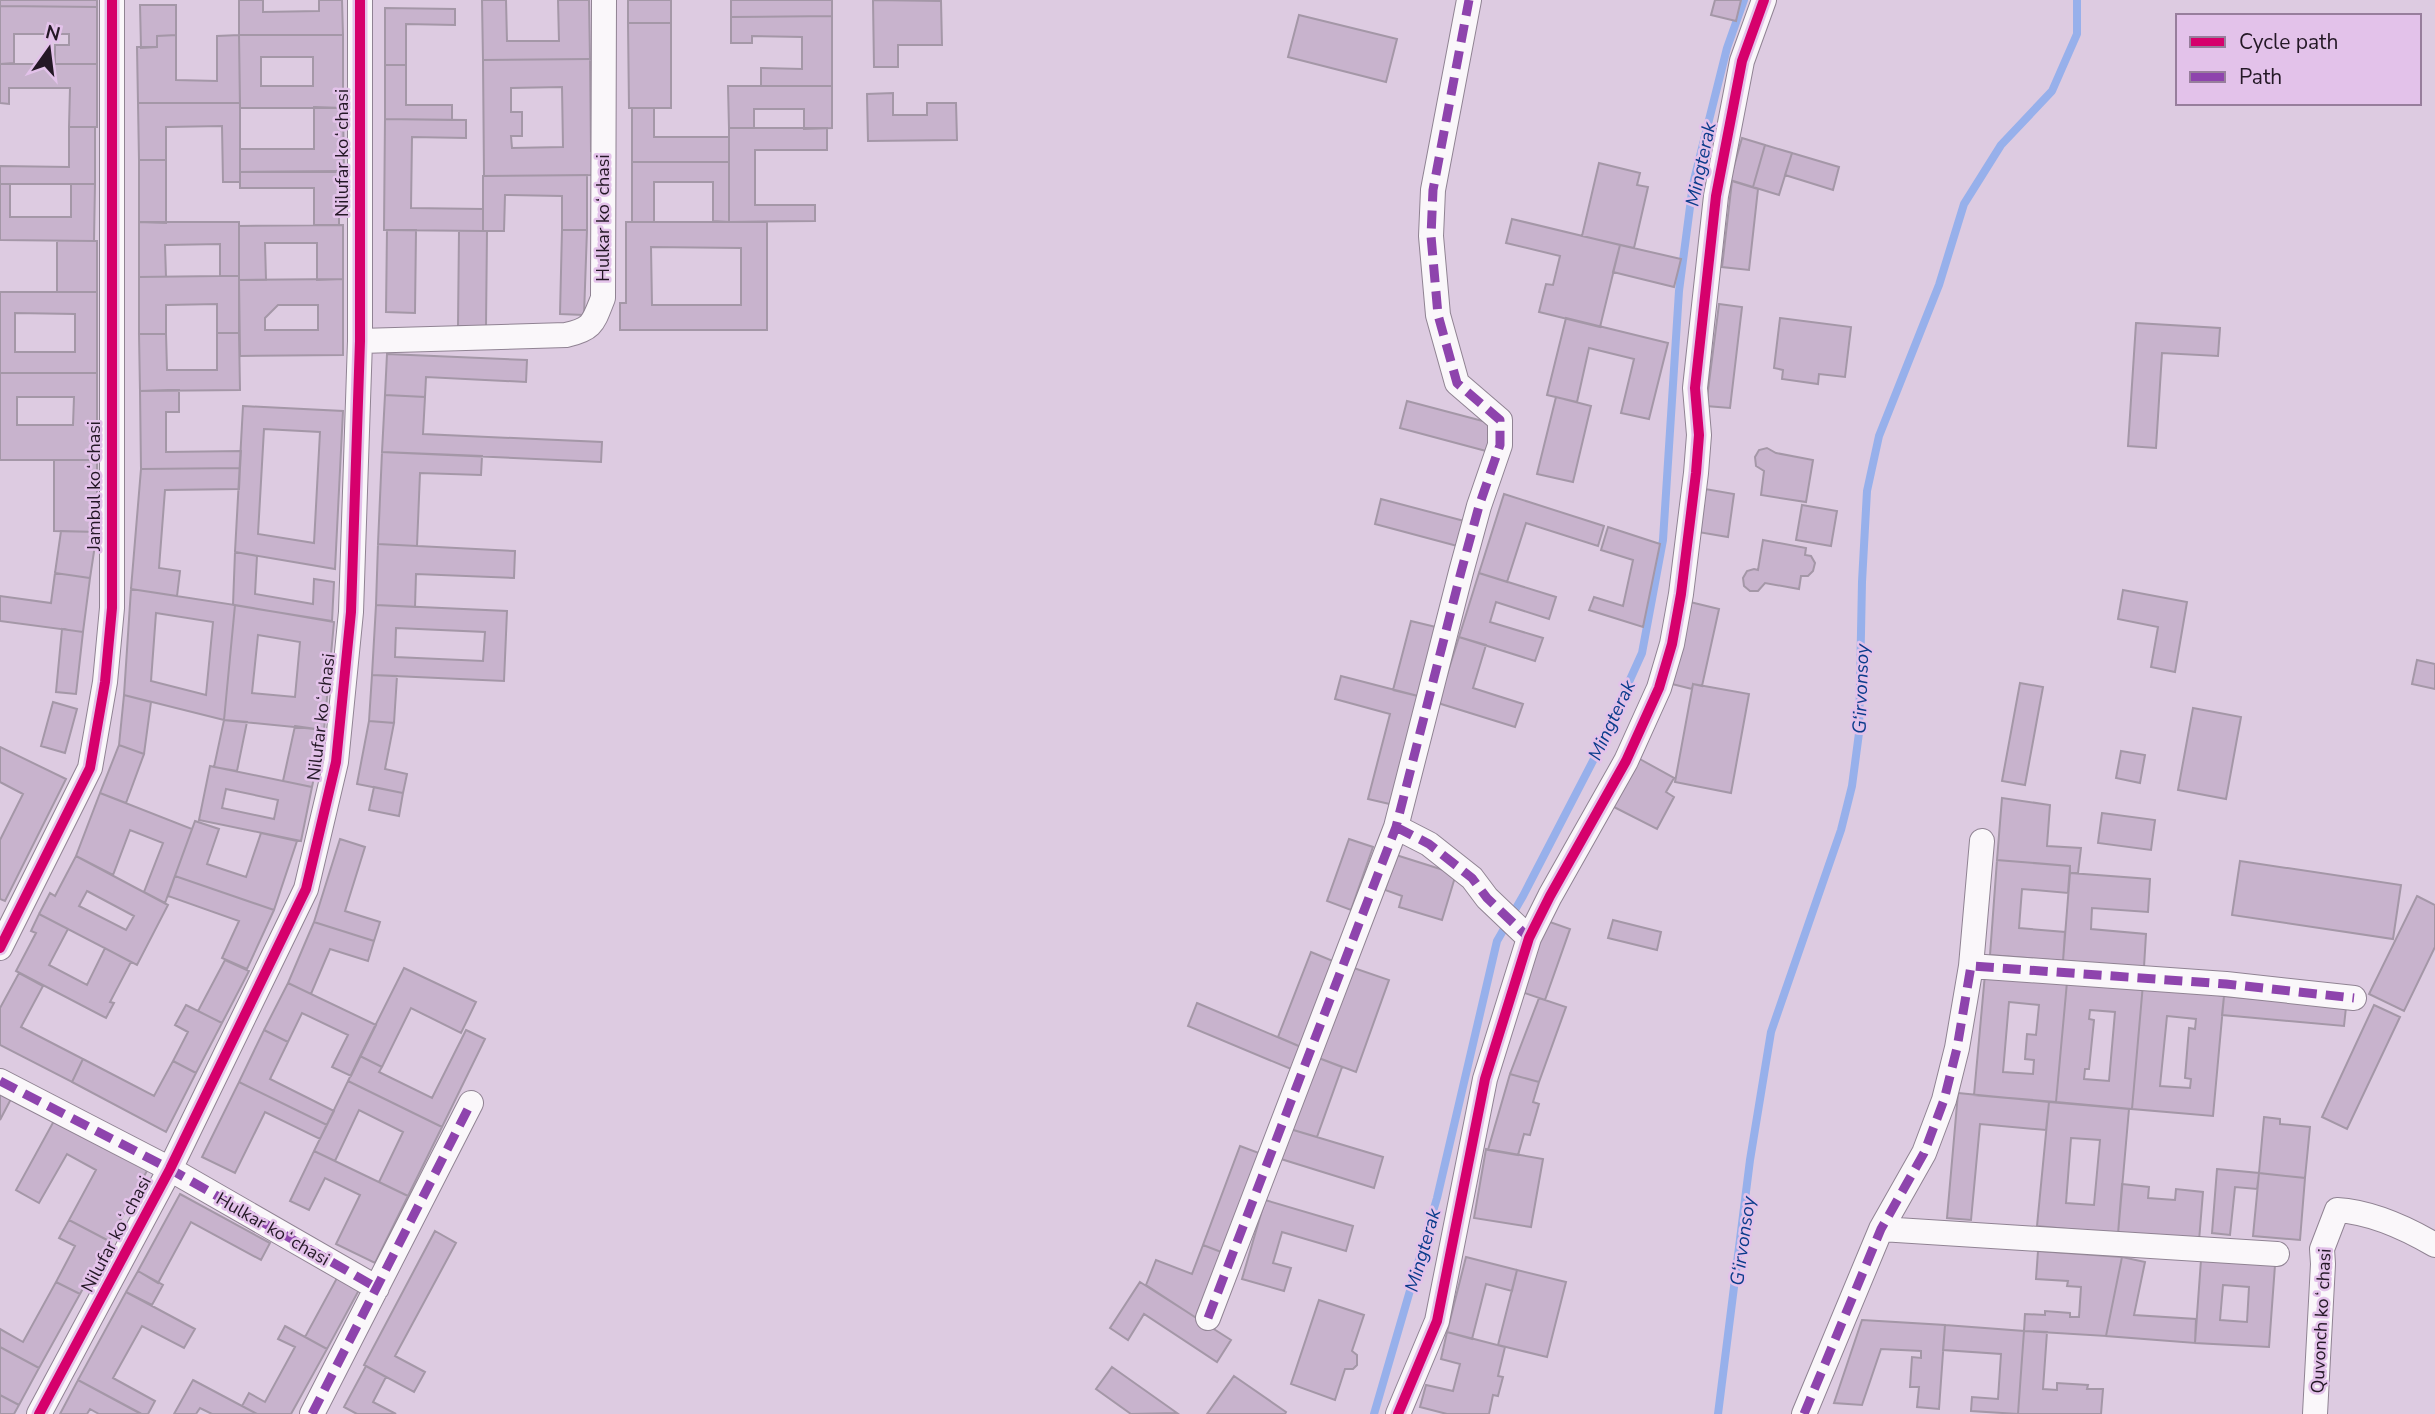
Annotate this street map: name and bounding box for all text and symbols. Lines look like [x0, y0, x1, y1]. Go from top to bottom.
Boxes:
north arrow [14, 14, 84, 84]
legend [2176, 14, 2421, 105]
text: N [43, 19, 63, 48]
text: Cycle path [2239, 28, 2338, 56]
text: Path [2239, 63, 2282, 91]
street label: Nilufar koʻchasi [330, 89, 354, 217]
water label: Mingterak [1679, 119, 1723, 209]
street label: Hulkar koʻchasi [591, 154, 615, 282]
street label: Jambul koʻchasi [82, 421, 106, 552]
water label: G‘irvonsoy [1846, 642, 1876, 734]
street label: Nilufar koʻchasi [301, 652, 341, 782]
water label: Mingterak [1582, 676, 1642, 765]
street label: Nilufar koʻchasi [75, 1172, 157, 1296]
street label: Hulkar koʻchasi [212, 1187, 334, 1271]
water label: G‘irvonsoy [1724, 1194, 1762, 1288]
water label: Mingterak [1399, 1205, 1447, 1295]
street label: Quvonch koʻchasi [2305, 1248, 2337, 1394]

